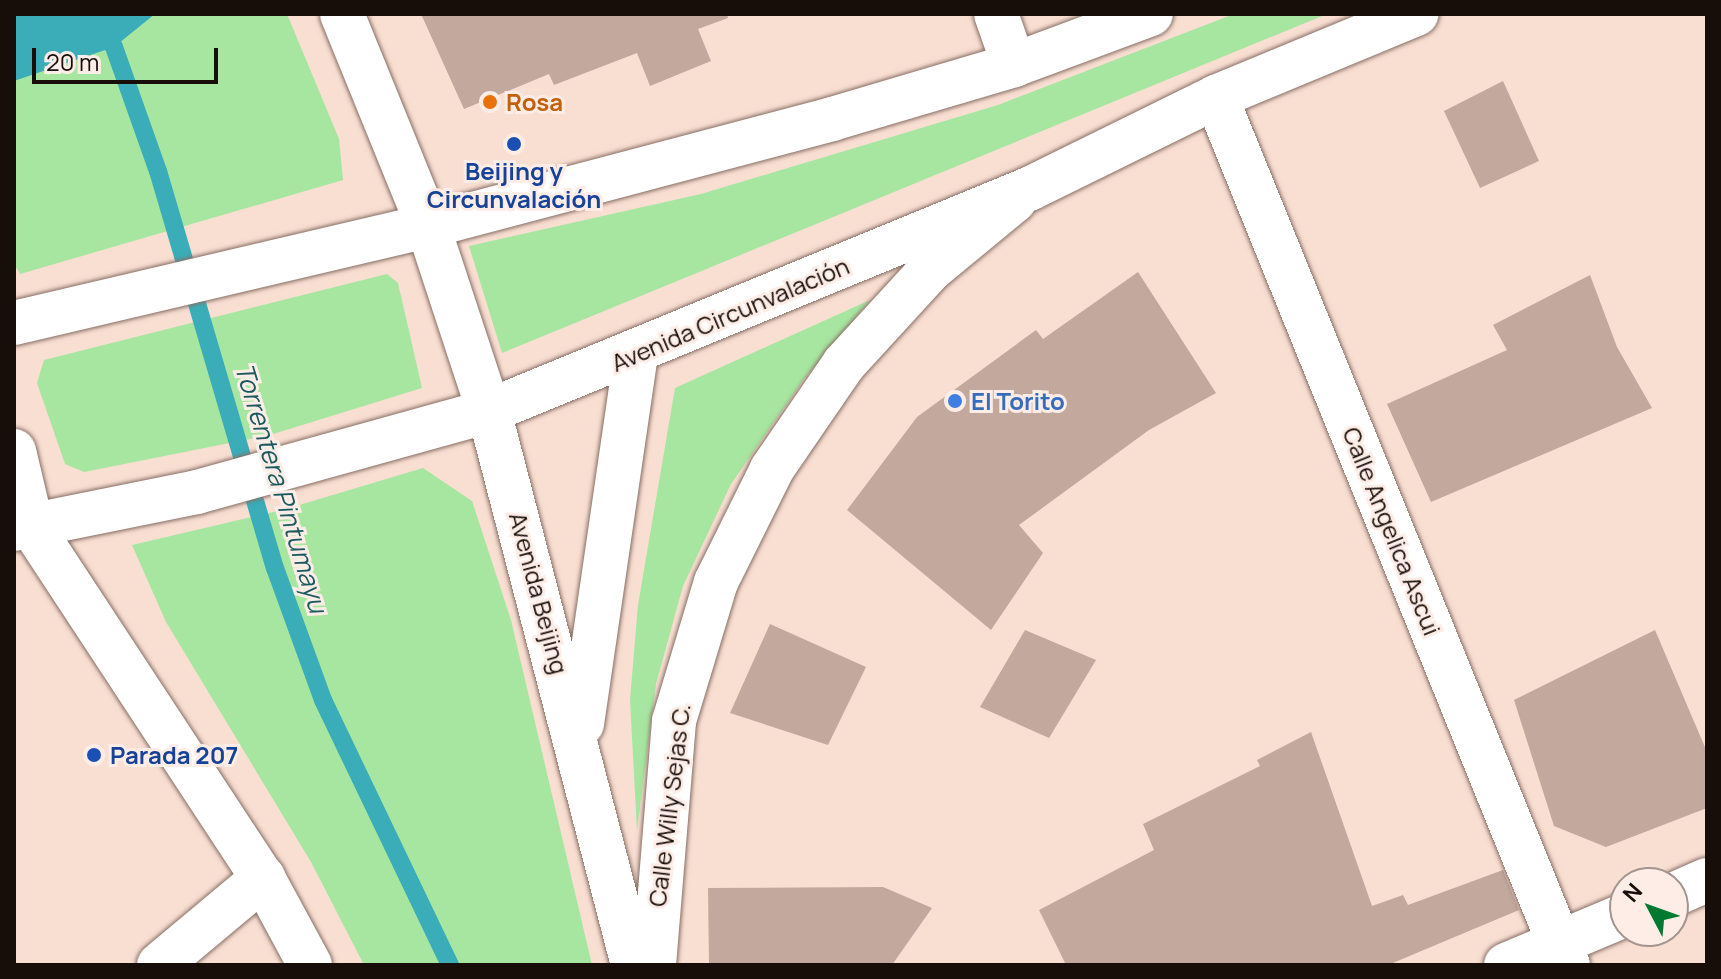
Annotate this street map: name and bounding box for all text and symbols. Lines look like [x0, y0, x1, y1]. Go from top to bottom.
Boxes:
scale bar [36, 32, 222, 82]
text: 20 m [46, 45, 99, 78]
place label: Rosa [506, 88, 563, 116]
marker: Rosa [481, 93, 499, 111]
marker: Beijing y Circunvalación [505, 135, 523, 153]
place label: Beijing y Circunvalación [427, 157, 601, 213]
street label: Avenida Circunvalación [607, 251, 853, 377]
water label: Torrentera Pintumayu [228, 360, 334, 616]
place label: El Torito [971, 387, 1065, 415]
marker: El Torito [946, 392, 964, 410]
street label: Calle Angelica Ascui [1337, 423, 1447, 639]
street label: Avenida Beijing [504, 509, 574, 677]
street label: Calle Willy Sejas C. [642, 702, 696, 908]
place label: Parada 207 [110, 741, 238, 769]
marker: Parada 207 [85, 746, 103, 764]
north arrow [1609, 867, 1689, 947]
text: N [1616, 877, 1649, 908]

